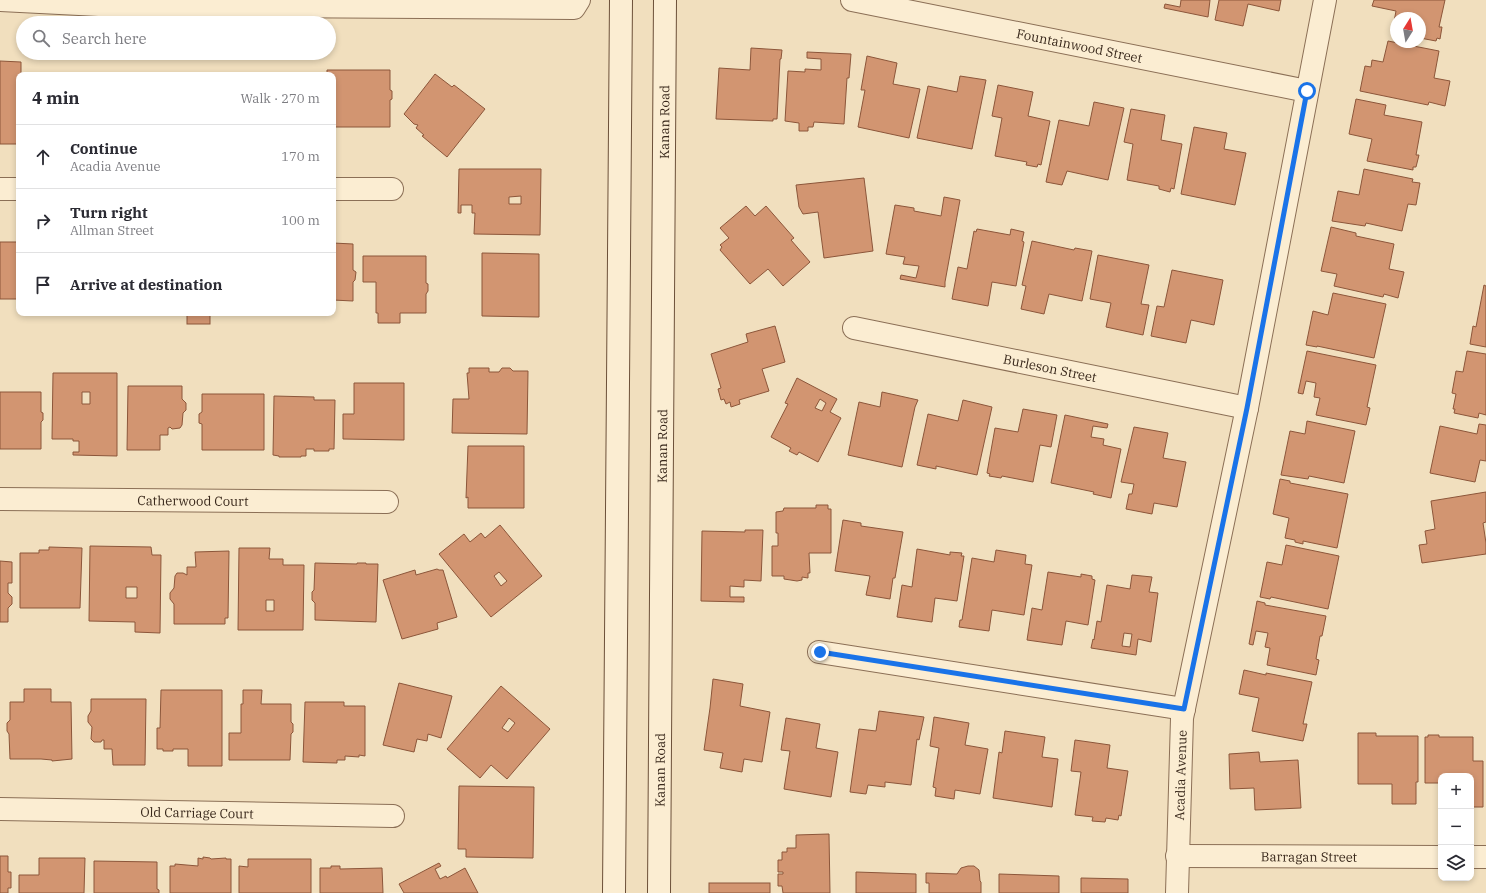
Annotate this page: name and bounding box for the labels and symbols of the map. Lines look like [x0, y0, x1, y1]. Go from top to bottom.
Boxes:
north arrow [1390, 12, 1426, 48]
street label: Fountainwood Street [1015, 25, 1144, 67]
route start [1298, 82, 1316, 100]
street label: Kanan Road [656, 85, 673, 159]
street label: Burleson Street [1002, 351, 1098, 386]
street label: Kanan Road [654, 409, 671, 483]
street label: Catherwood Court [137, 492, 249, 510]
route end [811, 643, 829, 661]
street label: Acadia Avenue [1171, 730, 1191, 821]
street label: Kanan Road [652, 733, 669, 807]
street label: Old Carriage Court [140, 803, 254, 823]
street label: Barragan Street [1261, 848, 1358, 866]

